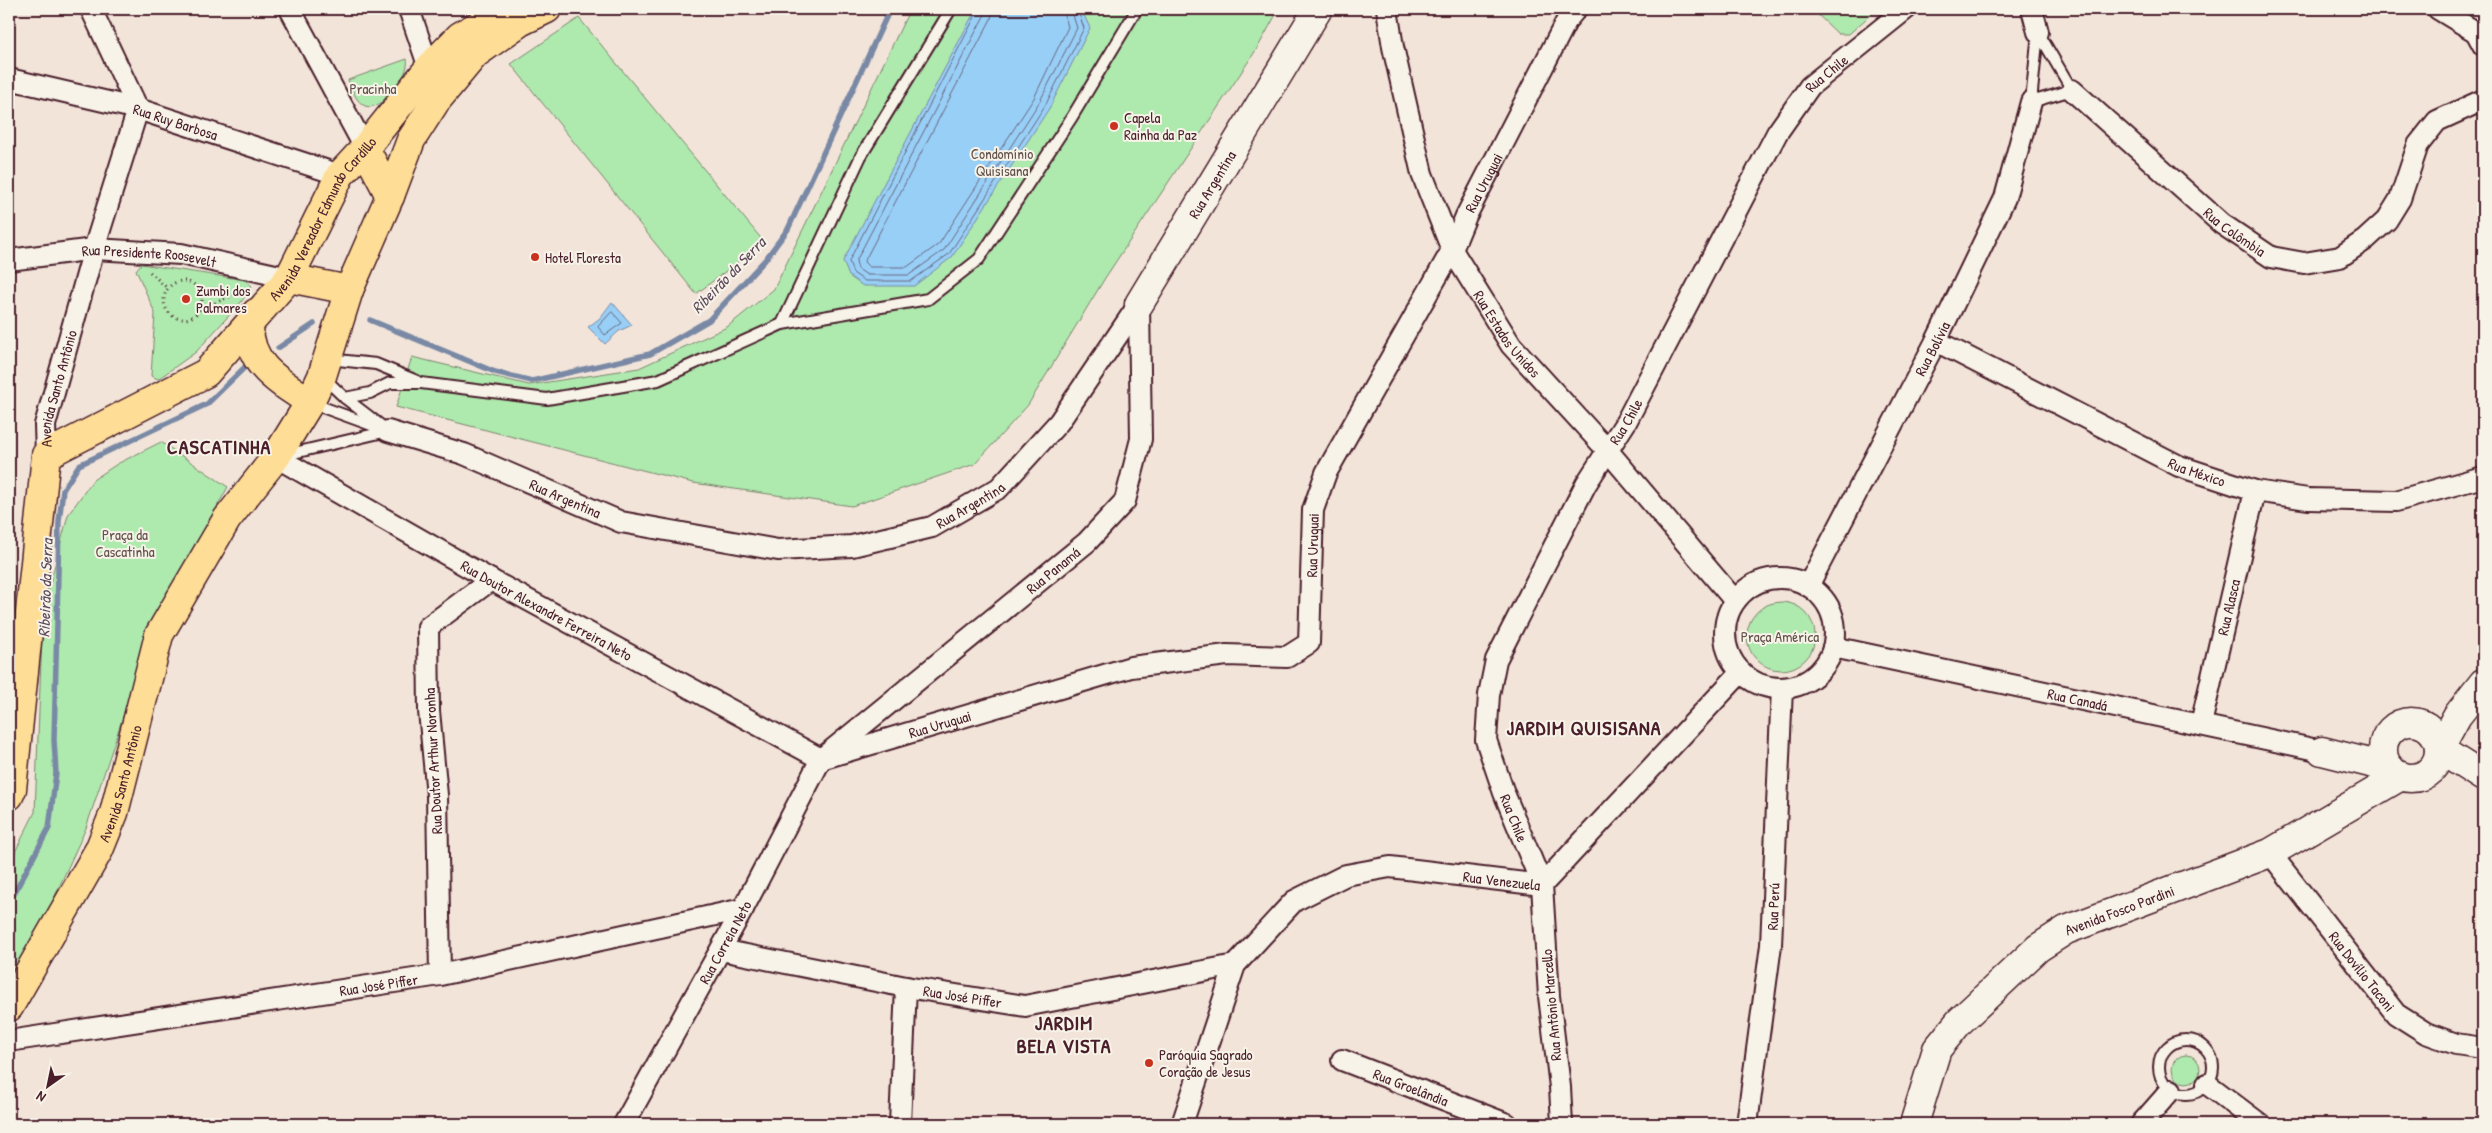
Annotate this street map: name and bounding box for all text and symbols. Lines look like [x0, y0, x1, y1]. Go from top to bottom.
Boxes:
street label: Rua Chile [1799, 49, 1852, 96]
park label: Pracinha [349, 78, 397, 99]
street label: Rua Ruy Barbosa [131, 98, 221, 145]
place label: Capela Rainha da Paz [1124, 107, 1198, 145]
marker: Capela Rainha da Paz [1108, 120, 1120, 132]
street label: Avenida Vereador Edmundo Cardillo [264, 132, 381, 305]
park label: Condomínio Quisisana [971, 143, 1033, 181]
street label: Rua Argentina [1183, 146, 1240, 222]
street label: Rua Uruguai [1459, 149, 1507, 216]
street label: Rua Colômbia [2199, 202, 2270, 261]
water label: Ribeirão da Serra [686, 231, 771, 318]
street label: Rua Presidente Roosevelt [80, 239, 219, 272]
place label: Hotel Floresta [545, 247, 621, 268]
marker: Hotel Floresta [529, 251, 541, 263]
place label: Zumbi dos Palmares [196, 280, 251, 318]
street label: Rua Estados Unidos [1469, 286, 1546, 382]
marker: Zumbi dos Palmares [180, 293, 192, 305]
street label: Rua Bolívia [1909, 318, 1955, 379]
street label: Avenida Santo Antônio [34, 328, 81, 448]
street label: Rua Chile [1604, 395, 1647, 448]
district label: CASCATINHA [167, 433, 271, 460]
street label: Rua México [2165, 452, 2228, 491]
street label: Rua Argentina [526, 473, 605, 523]
street label: Rua Argentina [932, 478, 1010, 533]
street label: Rua Uruguai [1300, 513, 1323, 578]
park label: Praça da Cascatinha [95, 524, 155, 562]
water label: Ribeirão da Serra [32, 537, 58, 638]
street label: Rua Panamá [1021, 541, 1084, 598]
street label: Rua Doutor Alexandre Ferreira Neto [457, 555, 636, 665]
street label: Rua Alasca [2211, 577, 2245, 637]
park label: Praça América [1741, 626, 1819, 647]
street label: Rua Canadá [2046, 682, 2110, 716]
street label: Rua Doutor Arthur Noronha [419, 687, 447, 835]
street label: Rua Uruguai [906, 705, 974, 743]
district label: JARDIM QUISISANA [1507, 714, 1661, 741]
street label: Avenida Santo Antônio [93, 723, 146, 845]
street label: Rua Chile [1495, 791, 1533, 845]
street label: Rua Venezuela [1462, 865, 1542, 895]
street label: Avenida Fosco Pardini [2062, 880, 2177, 940]
street label: Rua Perú [1761, 883, 1784, 931]
street label: Rua Correia Neto [693, 897, 756, 987]
street label: Rua Dovílio Taconi [2324, 927, 2400, 1016]
street label: Rua Antônio Marcello [1536, 948, 1566, 1062]
street label: Rua José Piffer [338, 968, 420, 1001]
street label: Rua José Piffer [922, 979, 1004, 1013]
district label: JARDIM BELA VISTA [1016, 1009, 1112, 1059]
place label: Paróquia Sagrado Coração de Jesus [1159, 1044, 1253, 1082]
marker: Paróquia Sagrado Coração de Jesus [1143, 1057, 1155, 1069]
north arrow [22, 1060, 72, 1110]
street label: Rua Groelândia [1370, 1063, 1452, 1111]
text: N [32, 1087, 49, 1107]

